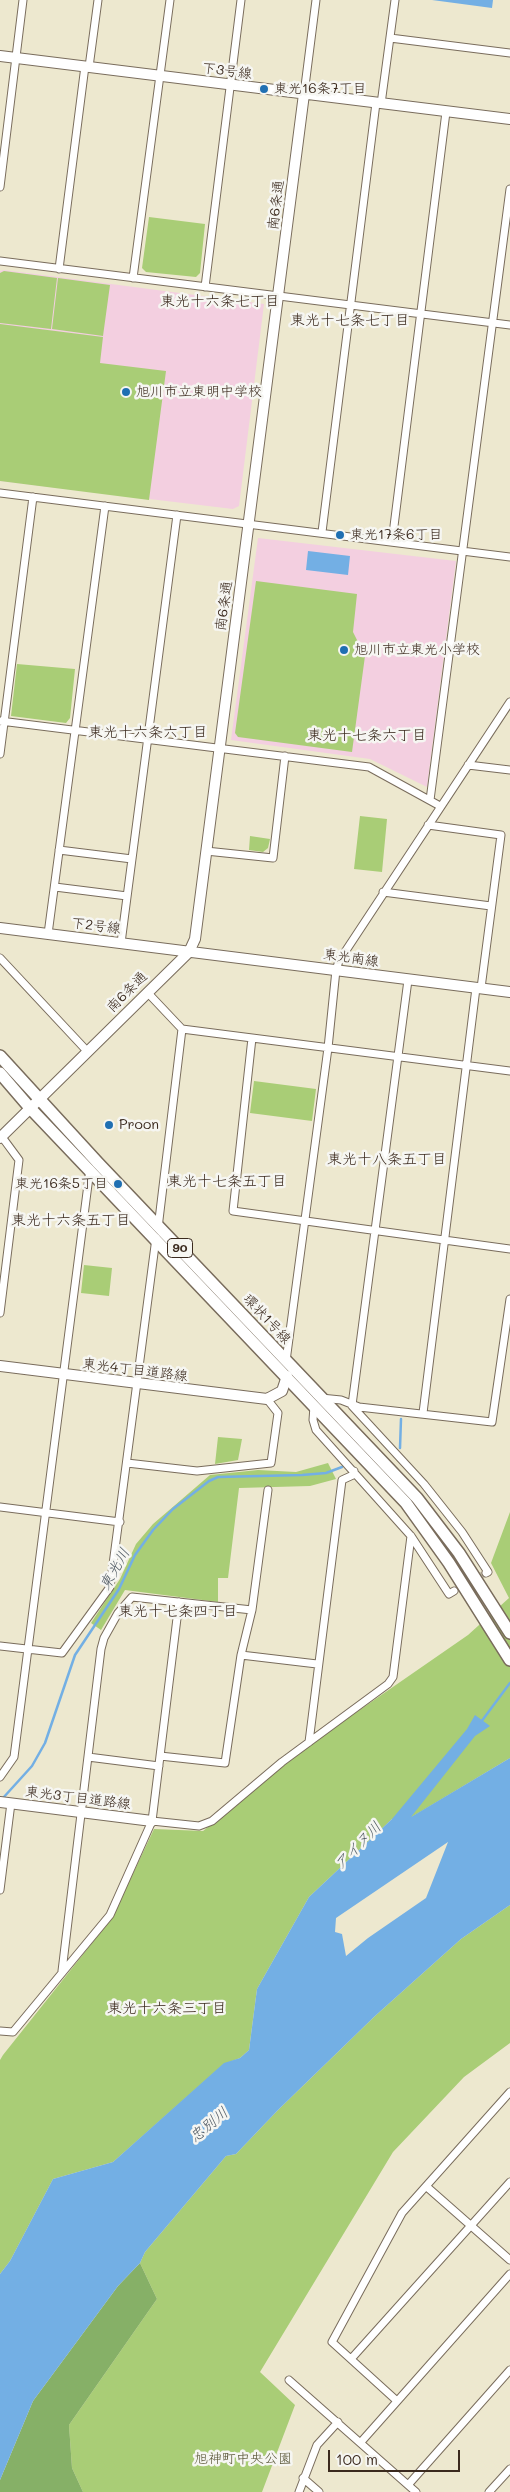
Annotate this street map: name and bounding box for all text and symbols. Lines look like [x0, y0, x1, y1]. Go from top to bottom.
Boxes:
street label: 下3号線 [201, 60, 253, 82]
place label: 東光16条7丁目 [274, 81, 366, 97]
marker: 東光16条7丁目 [258, 83, 270, 95]
street label: 南6条通 [265, 179, 287, 231]
district label: 東光十六条七丁目 [160, 292, 280, 310]
district label: 東光十七条七丁目 [290, 311, 410, 329]
place label: 旭川市立東明中学校 [136, 384, 262, 400]
marker: 旭川市立東明中学校 [120, 386, 132, 398]
place label: 東光17条6丁目 [350, 527, 442, 543]
marker: 東光17条6丁目 [334, 529, 346, 541]
street label: 南6条通 [212, 580, 236, 632]
place label: 旭川市立東光小学校 [354, 642, 480, 658]
marker: 旭川市立東光小学校 [338, 644, 350, 656]
district label: 東光十六条六丁目 [88, 723, 208, 741]
district label: 東光十七条六丁目 [307, 726, 427, 744]
street label: 下2号線 [70, 915, 122, 937]
street label: 東光南線 [322, 946, 380, 970]
street label: 南6条通 [103, 968, 151, 1016]
place label: Proon [119, 1117, 159, 1133]
marker: Proon [103, 1119, 115, 1131]
district label: 東光十八条五丁目 [327, 1150, 447, 1168]
district label: 東光十七条五丁目 [167, 1172, 287, 1190]
place label: 東光16条5丁目 [15, 1176, 108, 1192]
marker: 東光16条5丁目 [112, 1178, 124, 1190]
district label: 東光十六条五丁目 [11, 1211, 131, 1229]
road number: 90 [168, 1238, 192, 1258]
street label: 環状1号線 [240, 1291, 294, 1347]
street label: 東光4丁目道路線 [81, 1355, 189, 1385]
water label: 東光川 [96, 1545, 134, 1593]
district label: 東光十七条四丁目 [118, 1602, 238, 1620]
street label: 東光3丁目道路線 [24, 1783, 132, 1813]
water label: アイヌ川 [331, 1818, 385, 1874]
district label: 東光十六条三丁目 [107, 1999, 227, 2017]
water label: 忠別川 [186, 2104, 232, 2146]
scale bar [330, 2440, 462, 2472]
text: 100 m [336, 2449, 378, 2469]
park label: 旭神町中央公園 [194, 2451, 292, 2467]

